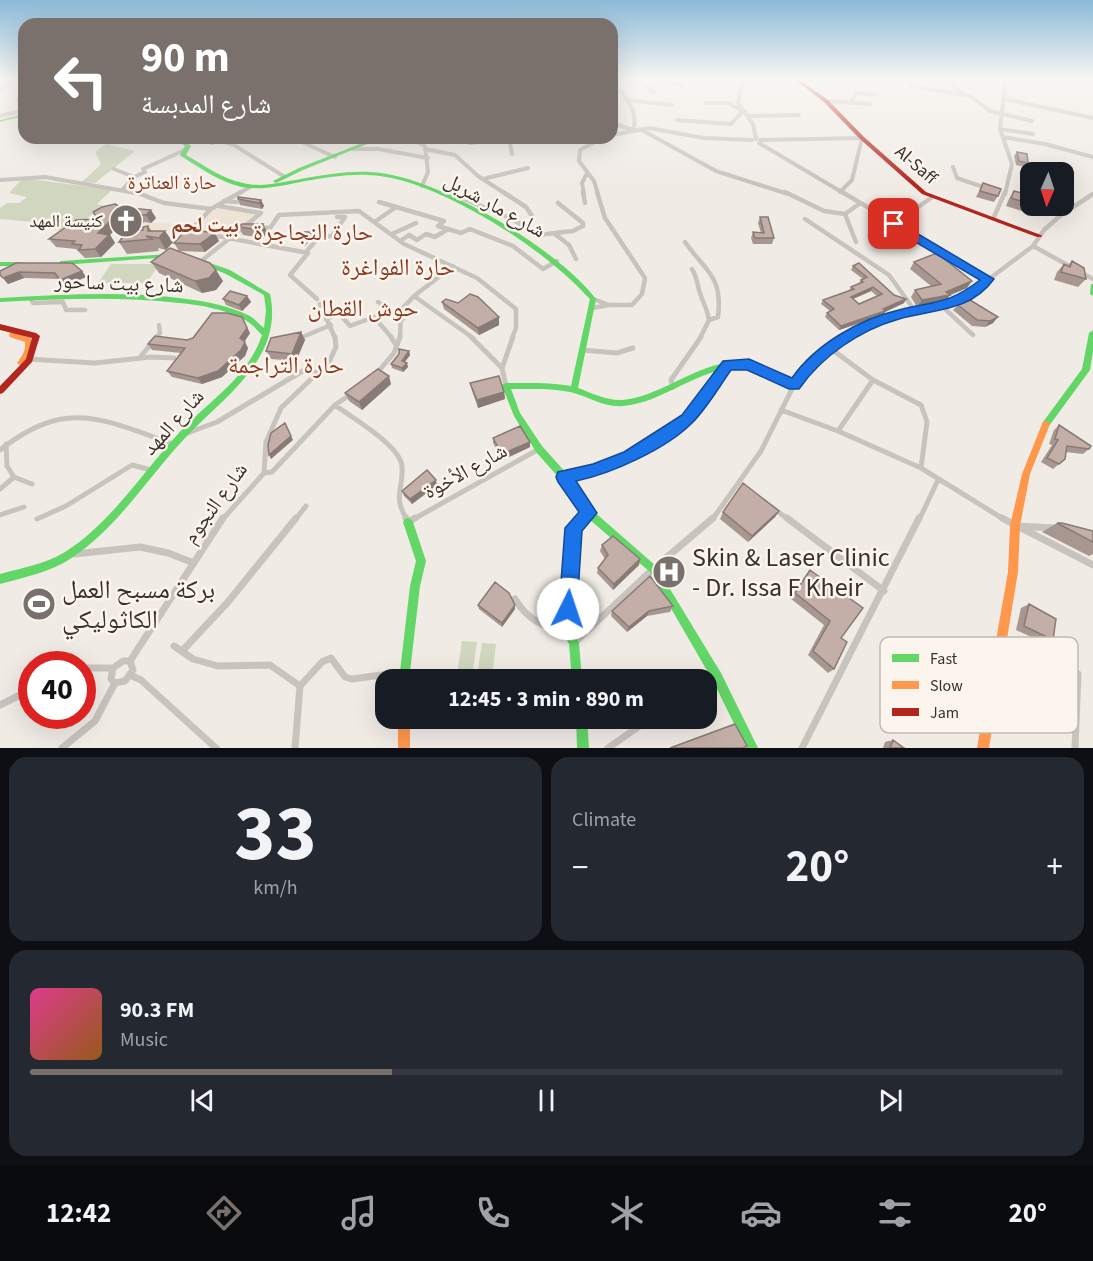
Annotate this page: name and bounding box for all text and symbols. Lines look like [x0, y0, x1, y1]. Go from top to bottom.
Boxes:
text: 90 m [141, 28, 230, 88]
icon: left [42, 42, 120, 120]
text: شارع المدبسة [141, 85, 271, 124]
street label: Al-Saff [889, 140, 943, 191]
north arrow [1020, 162, 1074, 216]
map controls [1020, 162, 1074, 216]
street label: شارع مار شربل [439, 165, 551, 245]
district label: حارة العناترة [128, 169, 217, 197]
pin [868, 198, 919, 249]
church icon: كنيسة المهد [108, 203, 144, 239]
icon: arrive [877, 207, 910, 240]
place label: كنيسة المهد [29, 209, 104, 234]
district label: بيت لحم [171, 209, 239, 241]
district label: حارة النجاجرة [253, 215, 373, 250]
district label: حارة الفواغرة [341, 250, 455, 285]
street label: شارع بيت ساحور [53, 266, 184, 300]
district label: حوش القطان [308, 291, 418, 326]
district label: حارة التراجمة [228, 348, 344, 383]
street label: شارع المهد [135, 382, 211, 462]
street label: شارع الأخوة [418, 436, 512, 506]
street label: شارع النجوم [175, 456, 255, 550]
place label: Skin & Laser Clinic - Dr. Issa F Kheir [692, 539, 890, 606]
hospital icon: Skin & Laser Clinic - Dr. Issa F Kheir [651, 554, 687, 590]
place label: بركة مسبح العمل الكاثوليكي [62, 571, 215, 639]
position arrow [536, 577, 600, 641]
sports icon: بركة مسبح العمل الكاثوليكي [21, 586, 57, 622]
legend [880, 637, 1078, 733]
text: Fast [930, 648, 958, 670]
speed limit sign: 40 [18, 651, 96, 729]
text: Slow [930, 675, 963, 697]
text: 12:45 · 3 min · 890 m [448, 683, 644, 715]
text: Jam [930, 702, 959, 724]
text: 33 [234, 779, 317, 890]
text: Climate [572, 806, 636, 834]
text: 20° [786, 835, 849, 899]
text: − [572, 844, 588, 891]
text: + [1047, 844, 1063, 891]
text: km/h [253, 874, 298, 902]
text: 90.3 FM [120, 994, 194, 1026]
text: Music [120, 1026, 168, 1054]
icon: previous [186, 1084, 219, 1117]
icon: pause [530, 1084, 563, 1117]
icon: next [874, 1084, 907, 1117]
icon: directions [203, 1192, 245, 1234]
icon: music [338, 1192, 380, 1234]
icon: phone [472, 1192, 514, 1234]
icon: climate [606, 1192, 648, 1234]
icon: car [740, 1192, 782, 1234]
icon: filters [874, 1192, 916, 1234]
text: 12:42 [46, 1194, 111, 1233]
text: 20° [1009, 1194, 1047, 1233]

